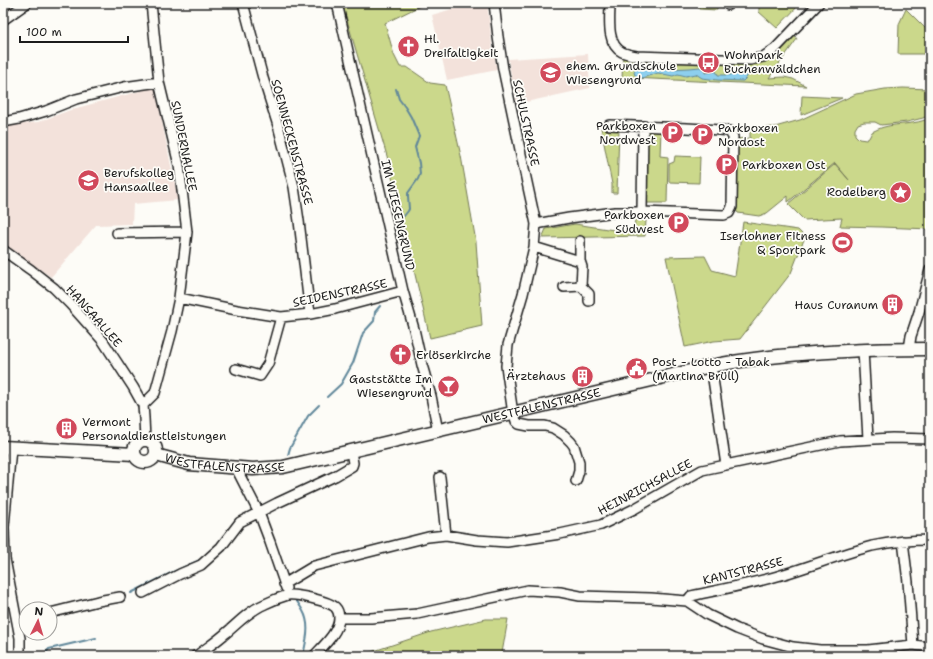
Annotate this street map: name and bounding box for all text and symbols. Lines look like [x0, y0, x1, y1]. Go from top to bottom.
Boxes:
scale bar [20, 18, 128, 44]
text: 100 m [26, 24, 62, 40]
place label: Hl. Dreifaltigkeit [424, 31, 499, 61]
church icon: Hl. Dreifaltigkeit [396, 33, 422, 59]
place label: Wohnpark Buchenwäldchen [724, 47, 821, 77]
bus stop icon: Wohnpark Buchenwäldchen [696, 49, 722, 75]
place label: ehem. Grundschule Wiesengrund [566, 58, 677, 88]
school or university icon: ehem. Grundschule Wiesengrund [537, 60, 563, 86]
street label: SOENNECKENSTRASSE [267, 77, 317, 207]
street label: SCHULSTRASSE [509, 78, 543, 168]
street label: SUNDERNALLEE [167, 99, 201, 193]
place label: Parkboxen Nordwest [596, 118, 656, 148]
parking icon: Parkboxen Nordwest [659, 120, 685, 146]
place label: Parkboxen Nordost [718, 120, 778, 150]
parking icon: Parkboxen Nordost [690, 122, 716, 148]
parking icon: Parkboxen Ost [713, 152, 739, 178]
place label: Parkboxen Ost [742, 157, 826, 173]
street label: IM WIESENGRUND [377, 158, 419, 272]
place label: Berufskolleg Hansaallee [104, 165, 174, 195]
school or university icon: Berufskolleg Hansaallee [75, 167, 101, 193]
place icon: Rodelberg [888, 179, 914, 205]
place label: Rodelberg [827, 184, 886, 200]
place label: Parkboxen Südwest [604, 207, 664, 237]
parking icon: Parkboxen Südwest [666, 209, 692, 235]
place label: Iserlohner Fitness & Sportpark [720, 228, 826, 258]
sports icon: Iserlohner Fitness & Sportpark [829, 230, 855, 256]
street label: SEIDENSTRASSE [291, 275, 389, 311]
street label: HANSAALLEE [63, 282, 125, 350]
building icon: Haus Curanum [880, 292, 906, 318]
place label: Haus Curanum [795, 297, 878, 313]
church icon: Erlöserkirche [387, 342, 413, 368]
place label: Erlöserkirche [416, 347, 491, 363]
place label: Post - Lotto - Tabak (Martina Brüll) [652, 354, 770, 384]
public building icon: Post - Lotto - Tabak (Martina Brüll) [624, 356, 650, 382]
building icon: Ärztehaus [569, 363, 595, 389]
place label: Ärztehaus [506, 368, 566, 384]
place label: Gaststätte Im Wiesengrund [349, 371, 432, 401]
bar icon: Gaststätte Im Wiesengrund [435, 373, 461, 399]
street label: WESTFALENSTRASSE [481, 384, 602, 428]
place label: Vermont Personaldienstleistungen [82, 414, 226, 444]
building icon: Vermont Personaldienstleistungen [54, 416, 80, 442]
street label: WESTFALENSTRASSE [163, 450, 286, 477]
street label: HEINRICHSALLEE [595, 455, 695, 519]
street label: KANTSTRASSE [701, 553, 785, 589]
north arrow [18, 601, 58, 641]
text: N [34, 604, 44, 619]

